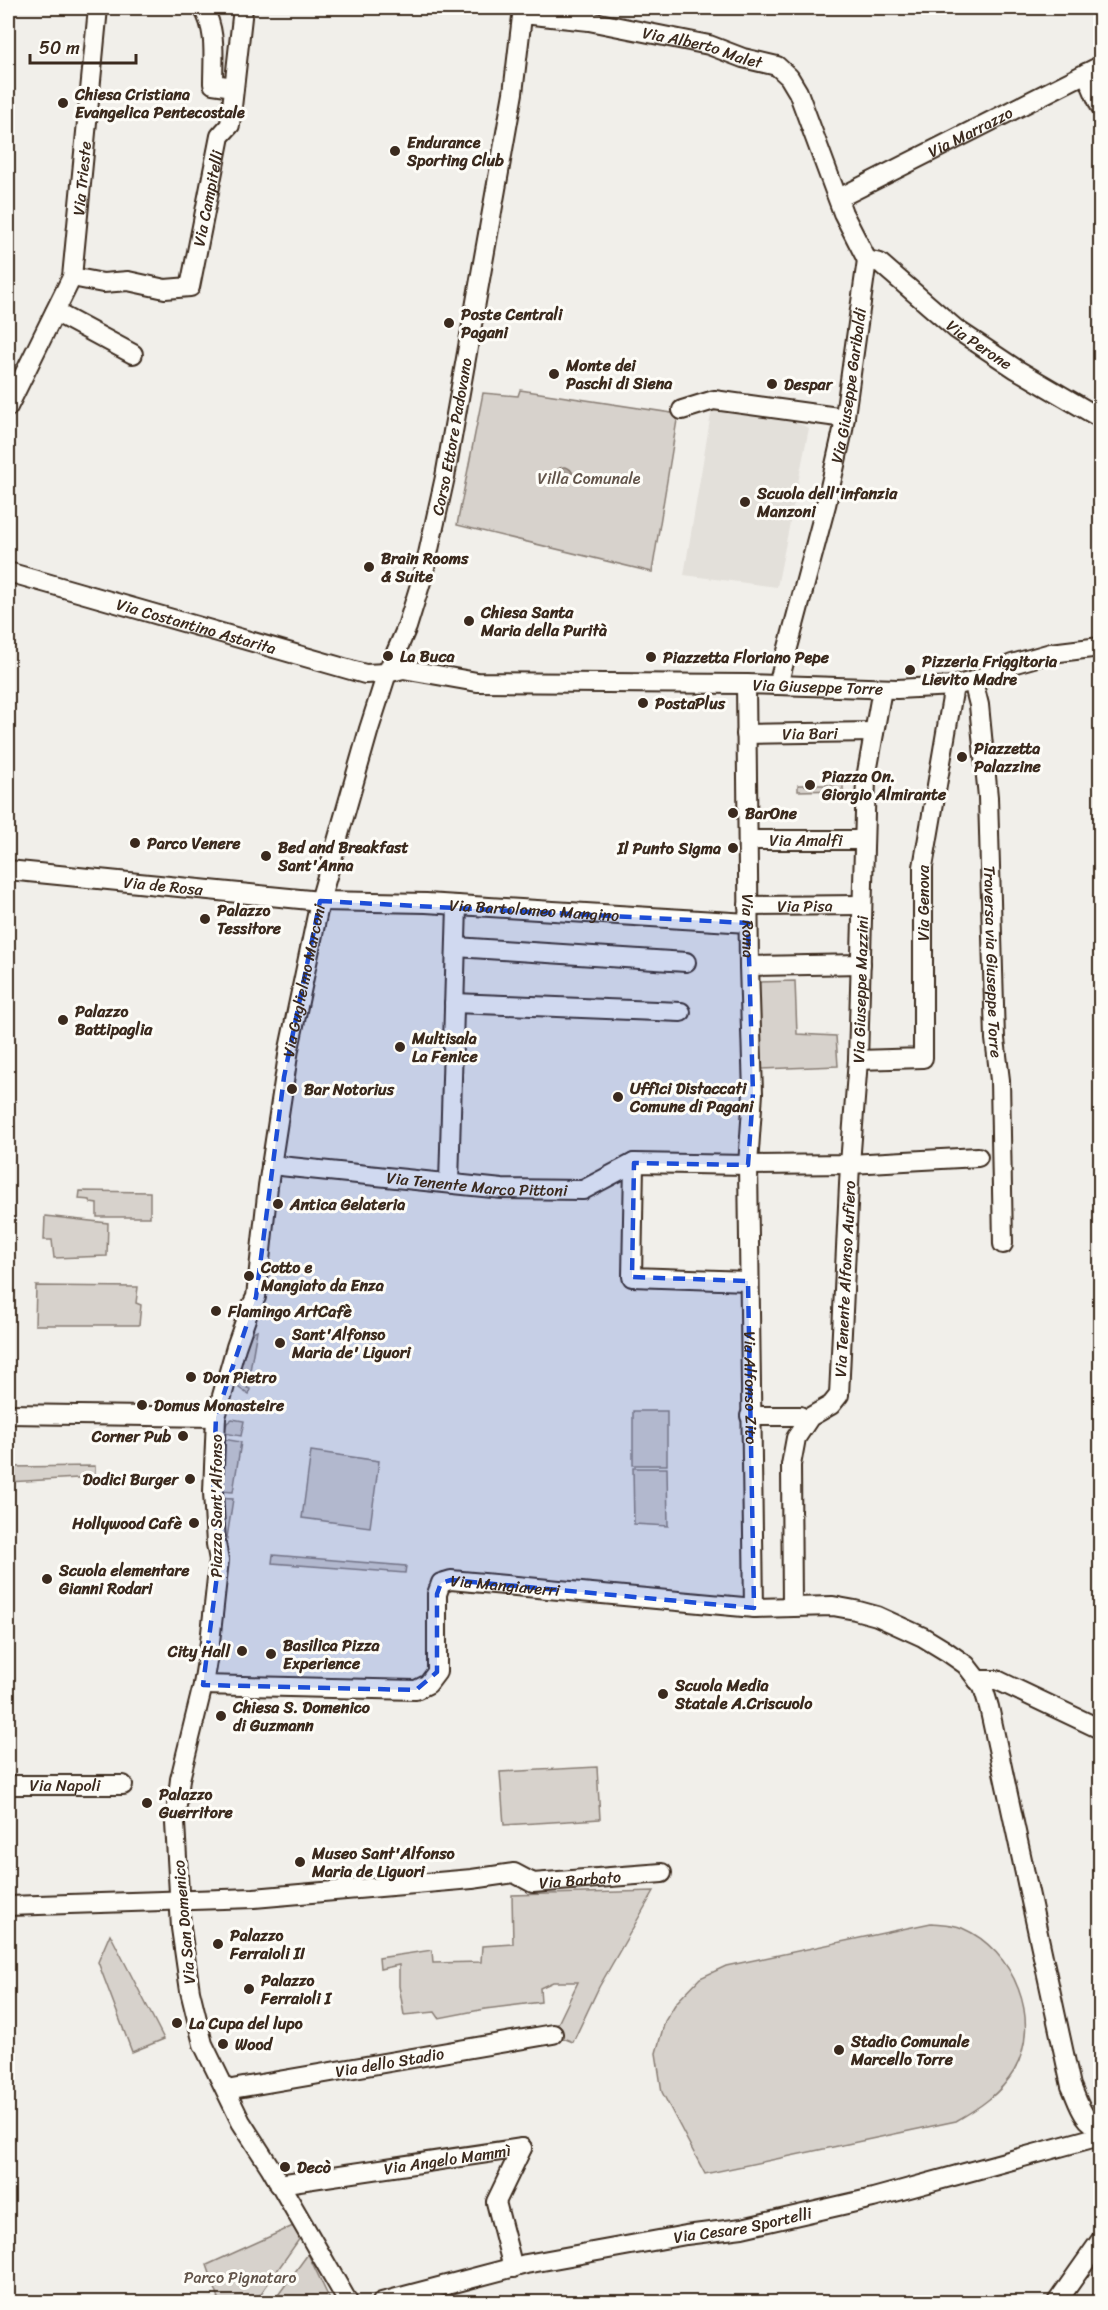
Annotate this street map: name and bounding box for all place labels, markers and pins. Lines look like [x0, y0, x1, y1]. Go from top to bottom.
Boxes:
place label: Chiesa Cristiana Evangelica Pentecostale [74, 80, 245, 127]
marker: Chiesa Cristiana Evangelica Pentecostale [56, 96, 70, 110]
place label: Endurance Sporting Club [406, 128, 504, 175]
marker: Endurance Sporting Club [388, 144, 402, 158]
place label: Poste Centrali Pagani [461, 300, 564, 347]
marker: Poste Centrali Pagani [442, 316, 456, 330]
place label: Monte dei Paschi di Siena [565, 351, 673, 398]
marker: Monte dei Paschi di Siena [547, 367, 561, 381]
place label: Despar [784, 370, 834, 399]
marker: Despar [765, 377, 779, 391]
place label: Scuola dell'infanzia Manzoni [756, 479, 898, 526]
marker: Scuola dell'infanzia Manzoni [738, 495, 752, 509]
place label: Brain Rooms & Suite [381, 544, 469, 591]
marker: Brain Rooms & Suite [362, 560, 376, 574]
place label: Chiesa Santa Maria della Purità [480, 598, 607, 645]
marker: Chiesa Santa Maria della Purità [462, 614, 476, 628]
place label: La Buca [400, 642, 455, 671]
place label: Piazzetta Floriano Pepe [663, 643, 830, 672]
place label: Pizzeria Friggitoria Lievito Madre [922, 647, 1058, 694]
marker: La Buca [381, 649, 395, 663]
marker: Piazzetta Floriano Pepe [644, 650, 658, 664]
marker: Pizzeria Friggitoria Lievito Madre [903, 663, 917, 677]
place label: PostaPlus [655, 689, 726, 718]
marker: PostaPlus [636, 696, 650, 710]
place label: Piazzetta Palazzine [974, 734, 1042, 781]
marker: Piazzetta Palazzine [955, 750, 969, 764]
place label: Piazza On. Giorgio Almirante [821, 762, 947, 809]
marker: Piazza On. Giorgio Almirante [803, 778, 817, 792]
place label: BarOne [745, 799, 798, 828]
marker: BarOne [726, 806, 740, 820]
place label: Parco Venere [147, 829, 241, 858]
place label: Bed and Breakfast Sant'Anna [277, 833, 408, 880]
place label: Il Punto Sigma [616, 834, 721, 863]
marker: Parco Venere [128, 836, 142, 850]
marker: Il Punto Sigma [726, 841, 740, 855]
marker: Bed and Breakfast Sant'Anna [259, 849, 273, 863]
place label: Palazzo Tessitore [217, 896, 282, 943]
marker: Palazzo Tessitore [198, 912, 212, 926]
place label: Palazzo Battipaglia [75, 997, 153, 1044]
marker: Palazzo Battipaglia [56, 1013, 70, 1027]
place label: Multisala La Fenice [411, 1024, 479, 1071]
marker: Multisala La Fenice [393, 1040, 407, 1054]
place label: Uffici Distaccati Comune di Pagani [629, 1074, 755, 1121]
place label: Bar Notorius [304, 1075, 395, 1104]
marker: Bar Notorius [285, 1082, 299, 1096]
marker: Uffici Distaccati Comune di Pagani [611, 1090, 625, 1104]
place label: Antica Gelateria [289, 1190, 405, 1219]
marker: Antica Gelateria [271, 1197, 285, 1211]
place label: Cotto e Mangiato da Enza [260, 1253, 385, 1300]
marker: Cotto e Mangiato da Enza [242, 1269, 256, 1283]
place label: Flamingo ArtCafè [227, 1297, 352, 1326]
marker: Flamingo ArtCafè [209, 1304, 223, 1318]
place label: Sant'Alfonso Maria de' Liguori [291, 1320, 412, 1367]
marker: Sant'Alfonso Maria de' Liguori [273, 1336, 287, 1350]
place label: Don Pietro [203, 1363, 278, 1392]
marker: Don Pietro [184, 1370, 198, 1384]
place label: Domus Monasteire [154, 1391, 285, 1420]
marker: Domus Monasteire [135, 1398, 149, 1412]
place label: Corner Pub [91, 1422, 171, 1451]
marker: Corner Pub [176, 1429, 190, 1443]
place label: Dodici Burger [83, 1465, 179, 1494]
marker: Dodici Burger [183, 1472, 197, 1486]
place label: Hollywood Cafè [71, 1509, 183, 1538]
marker: Hollywood Cafè [187, 1516, 201, 1530]
place label: Scuola elementare Gianni Rodari [58, 1556, 190, 1603]
marker: Scuola elementare Gianni Rodari [40, 1572, 54, 1586]
place label: Basilica Pizza Experience [283, 1631, 380, 1678]
place label: City Hall [167, 1637, 231, 1666]
marker: City Hall [235, 1644, 249, 1658]
marker: Basilica Pizza Experience [264, 1647, 278, 1661]
place label: Scuola Media Statale A.Criscuolo [674, 1671, 813, 1718]
marker: Scuola Media Statale A.Criscuolo [656, 1687, 670, 1701]
place label: Chiesa S. Domenico di Guzmann [232, 1693, 371, 1740]
marker: Chiesa S. Domenico di Guzmann [214, 1709, 228, 1723]
place label: Palazzo Guerritore [158, 1780, 233, 1827]
marker: Palazzo Guerritore [140, 1796, 154, 1810]
place label: Museo Sant'Alfonso Maria de Liguori [311, 1839, 456, 1886]
marker: Museo Sant'Alfonso Maria de Liguori [293, 1855, 307, 1869]
place label: Palazzo Ferraioli II [229, 1921, 306, 1968]
marker: Palazzo Ferraioli II [211, 1937, 225, 1951]
place label: Palazzo Ferraioli I [260, 1966, 333, 2013]
marker: Palazzo Ferraioli I [242, 1982, 256, 1996]
place label: La Cupa del lupo [189, 2009, 303, 2038]
marker: La Cupa del lupo [170, 2016, 184, 2030]
place label: Stadio Comunale Marcello Torre [850, 2027, 970, 2074]
place label: Wood [235, 2030, 274, 2059]
marker: Wood [216, 2037, 230, 2051]
marker: Stadio Comunale Marcello Torre [832, 2043, 846, 2057]
place label: Decò [297, 2153, 332, 2182]
marker: Decò [278, 2160, 292, 2174]

